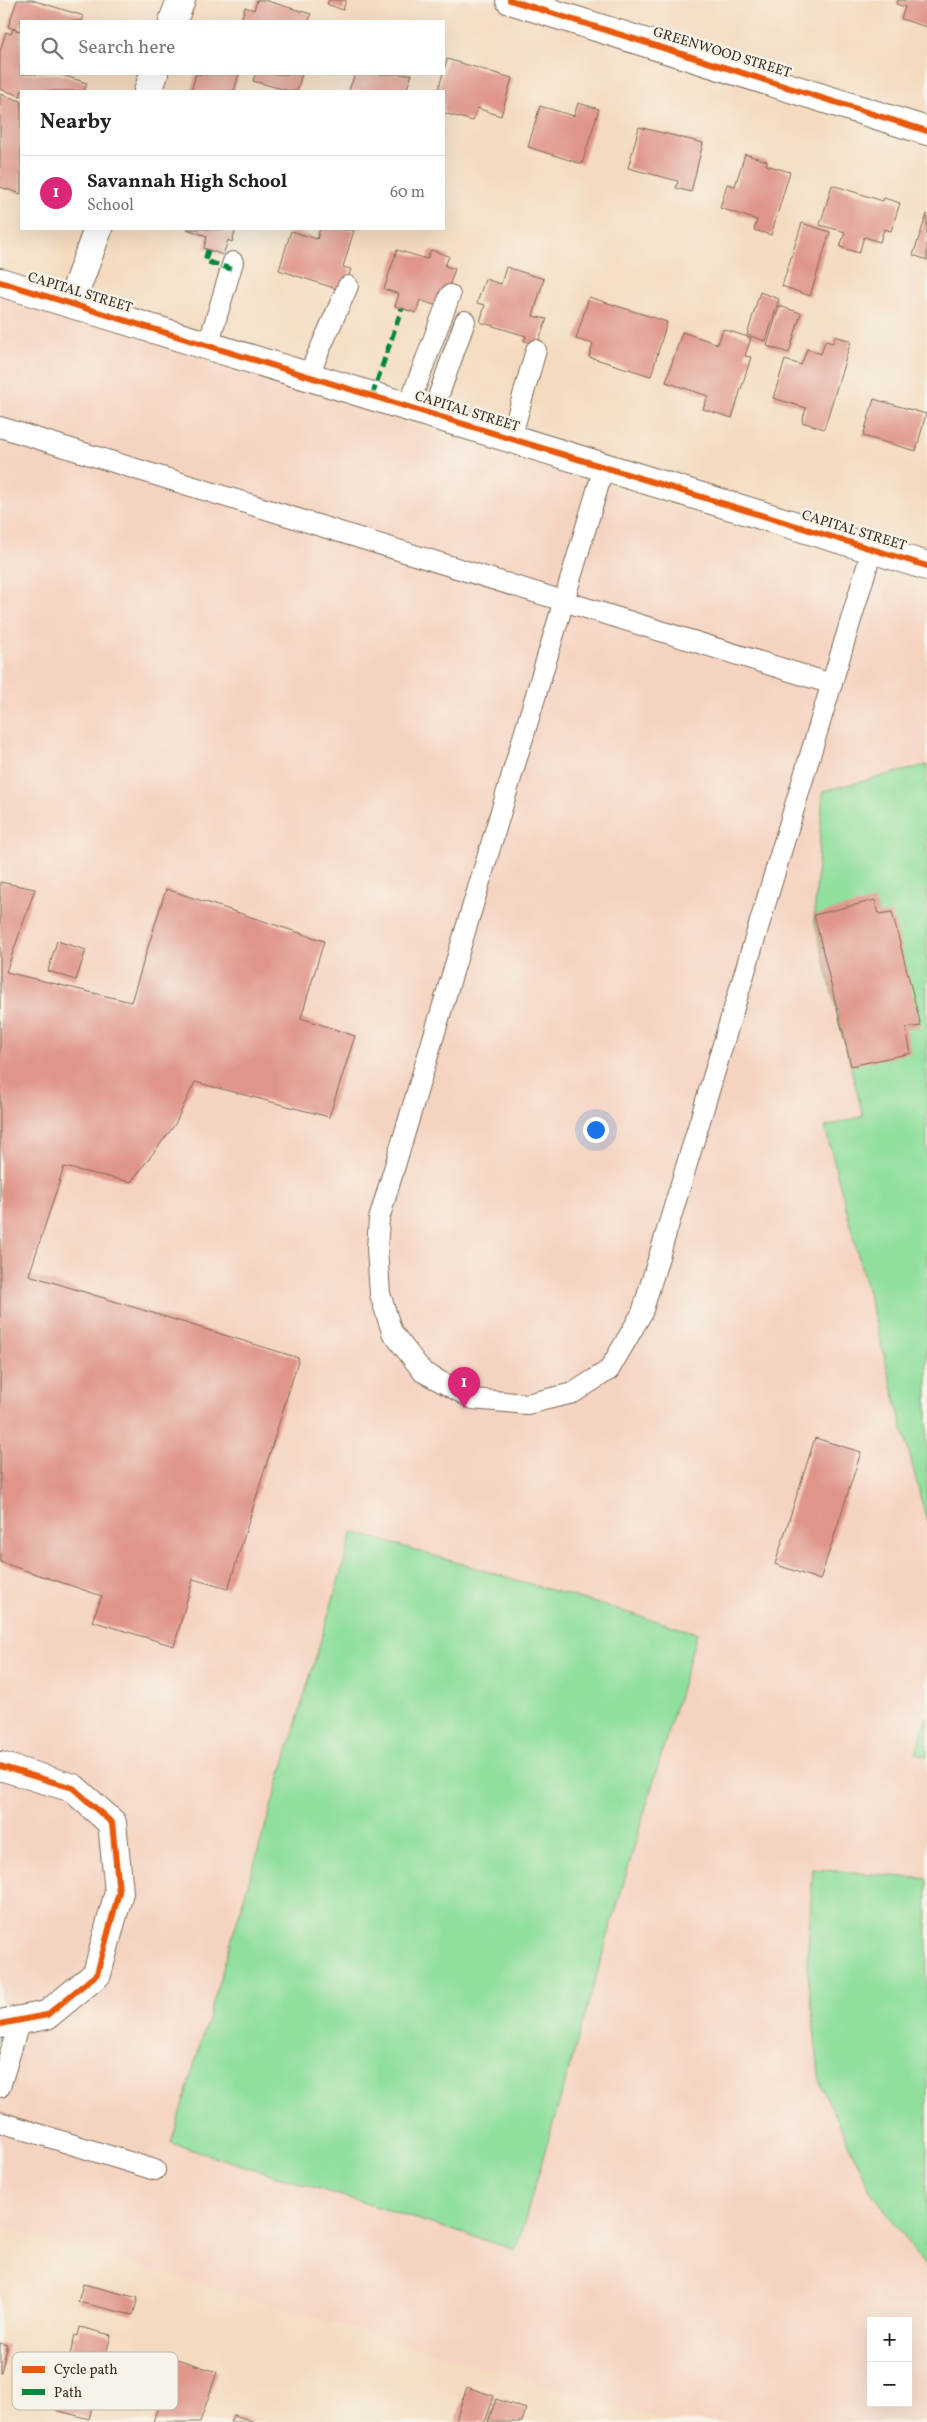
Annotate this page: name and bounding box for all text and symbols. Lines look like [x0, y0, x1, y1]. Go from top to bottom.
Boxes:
search box [20, 20, 445, 75]
street label: GREENWOOD STREET [651, 23, 793, 83]
icon: search [38, 34, 66, 62]
text: Search here [78, 35, 175, 61]
text: Nearby [40, 108, 111, 137]
text: Savannah High School [87, 169, 287, 195]
text: 1 [53, 182, 59, 204]
text: 60 m [390, 182, 425, 204]
text: School [87, 195, 134, 217]
street label: CAPITAL STREET [25, 268, 135, 318]
street label: CAPITAL STREET [412, 387, 522, 437]
street label: CAPITAL STREET [799, 506, 909, 556]
your location [583, 1117, 609, 1143]
pin: 1 [448, 1367, 480, 1408]
map controls [867, 2317, 912, 2407]
button: + [867, 2317, 912, 2362]
legend [12, 2352, 178, 2410]
text: Cycle path [54, 2361, 118, 2380]
button: − [867, 2362, 912, 2407]
text: Path [54, 2384, 82, 2403]

